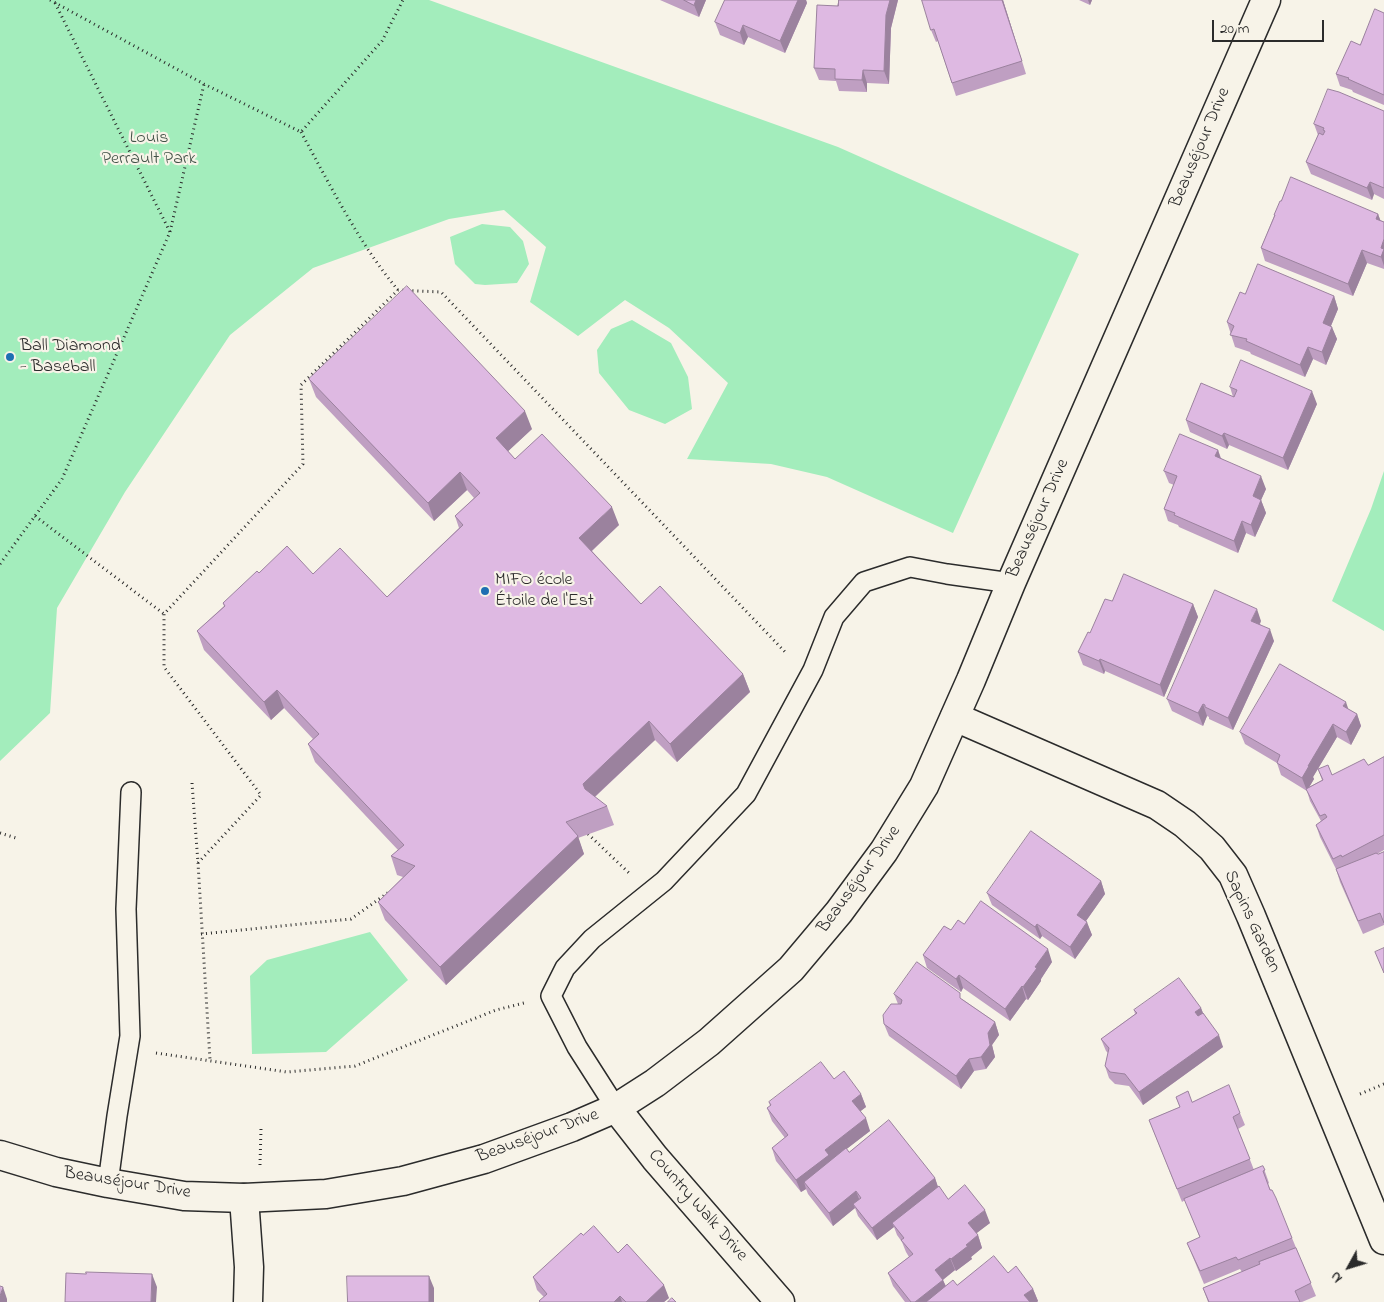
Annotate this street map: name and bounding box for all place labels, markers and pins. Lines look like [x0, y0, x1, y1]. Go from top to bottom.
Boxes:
place label: Ball Diamond - Baseball [20, 336, 121, 378]
marker: Ball Diamond - Baseball [4, 351, 16, 363]
place label: MIFO école Étoile de l'Est [495, 570, 594, 612]
marker: MIFO école Étoile de l'Est [479, 585, 491, 597]

